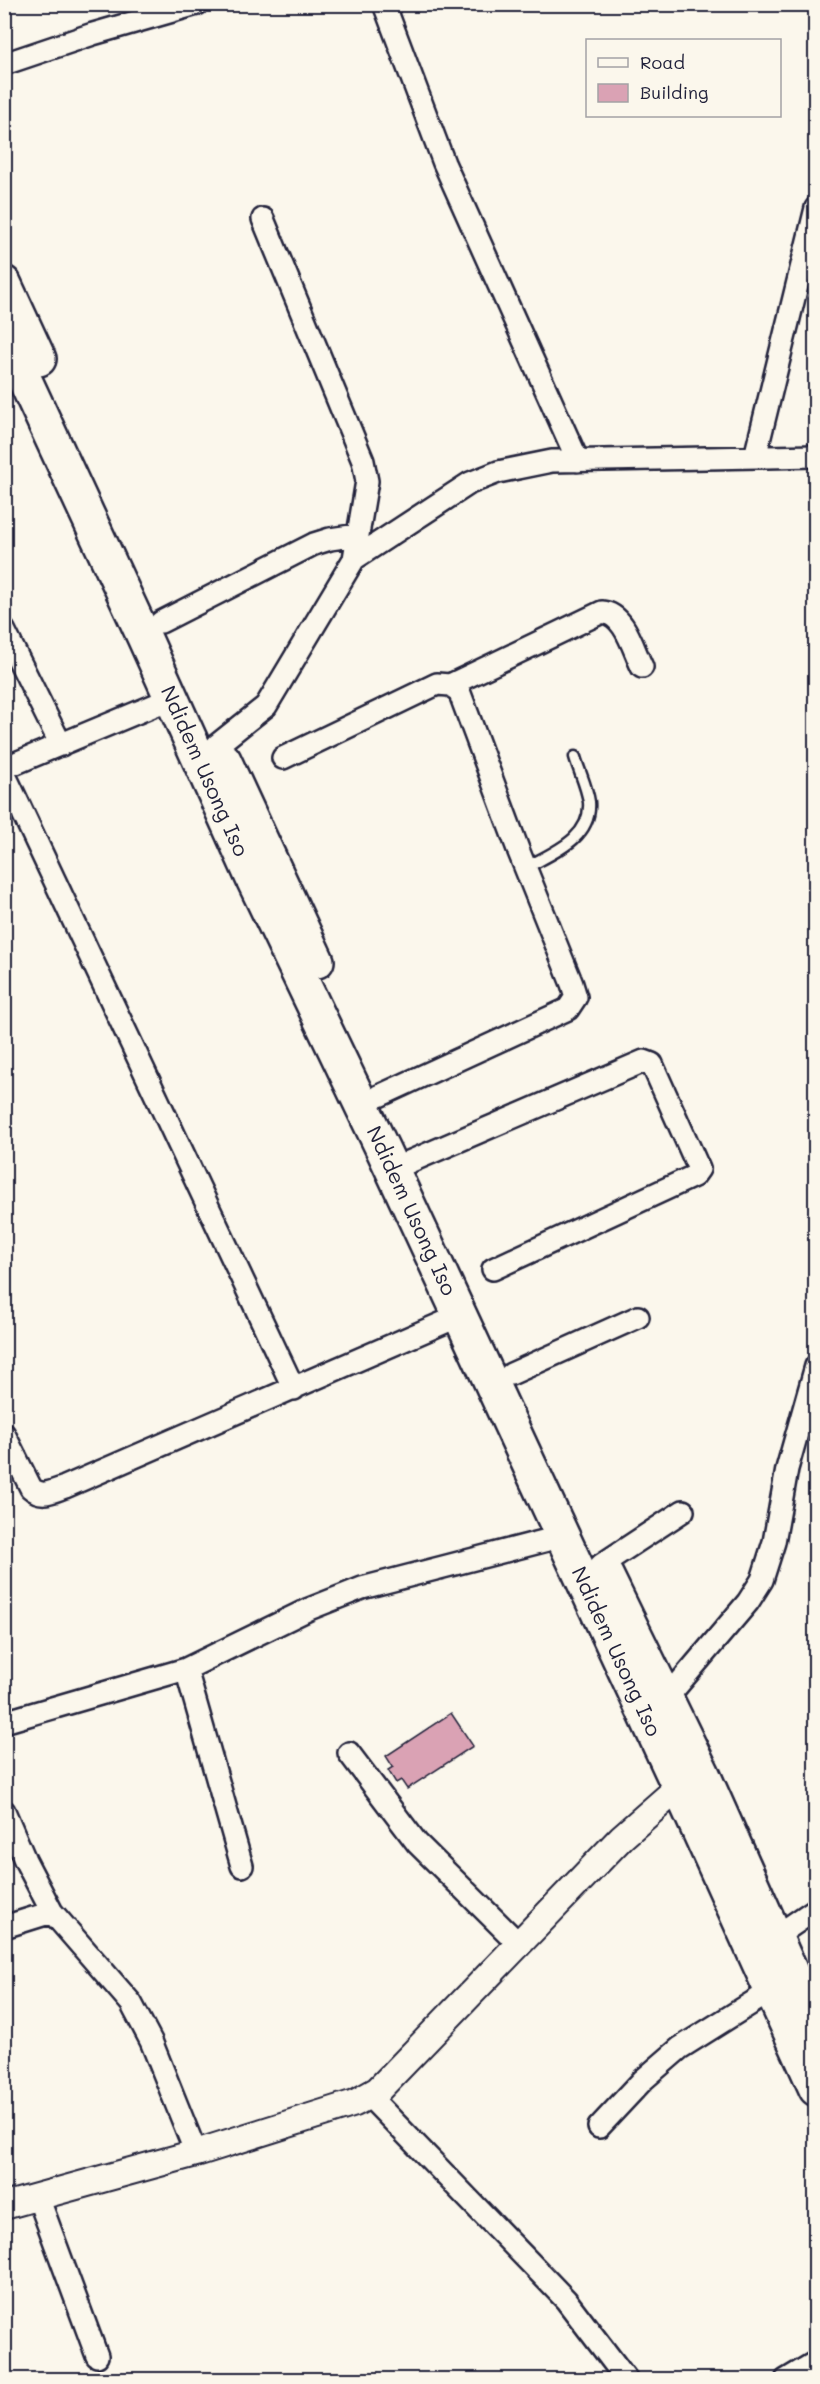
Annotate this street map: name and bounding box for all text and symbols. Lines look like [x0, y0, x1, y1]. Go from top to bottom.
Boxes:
legend [586, 39, 781, 117]
text: Road [640, 50, 685, 74]
text: Building [640, 80, 708, 104]
street label: Ndidem Usong Iso [156, 681, 256, 860]
street label: Ndidem Usong Iso [361, 1121, 464, 1299]
street label: Ndidem Usong Iso [566, 1562, 669, 1740]

